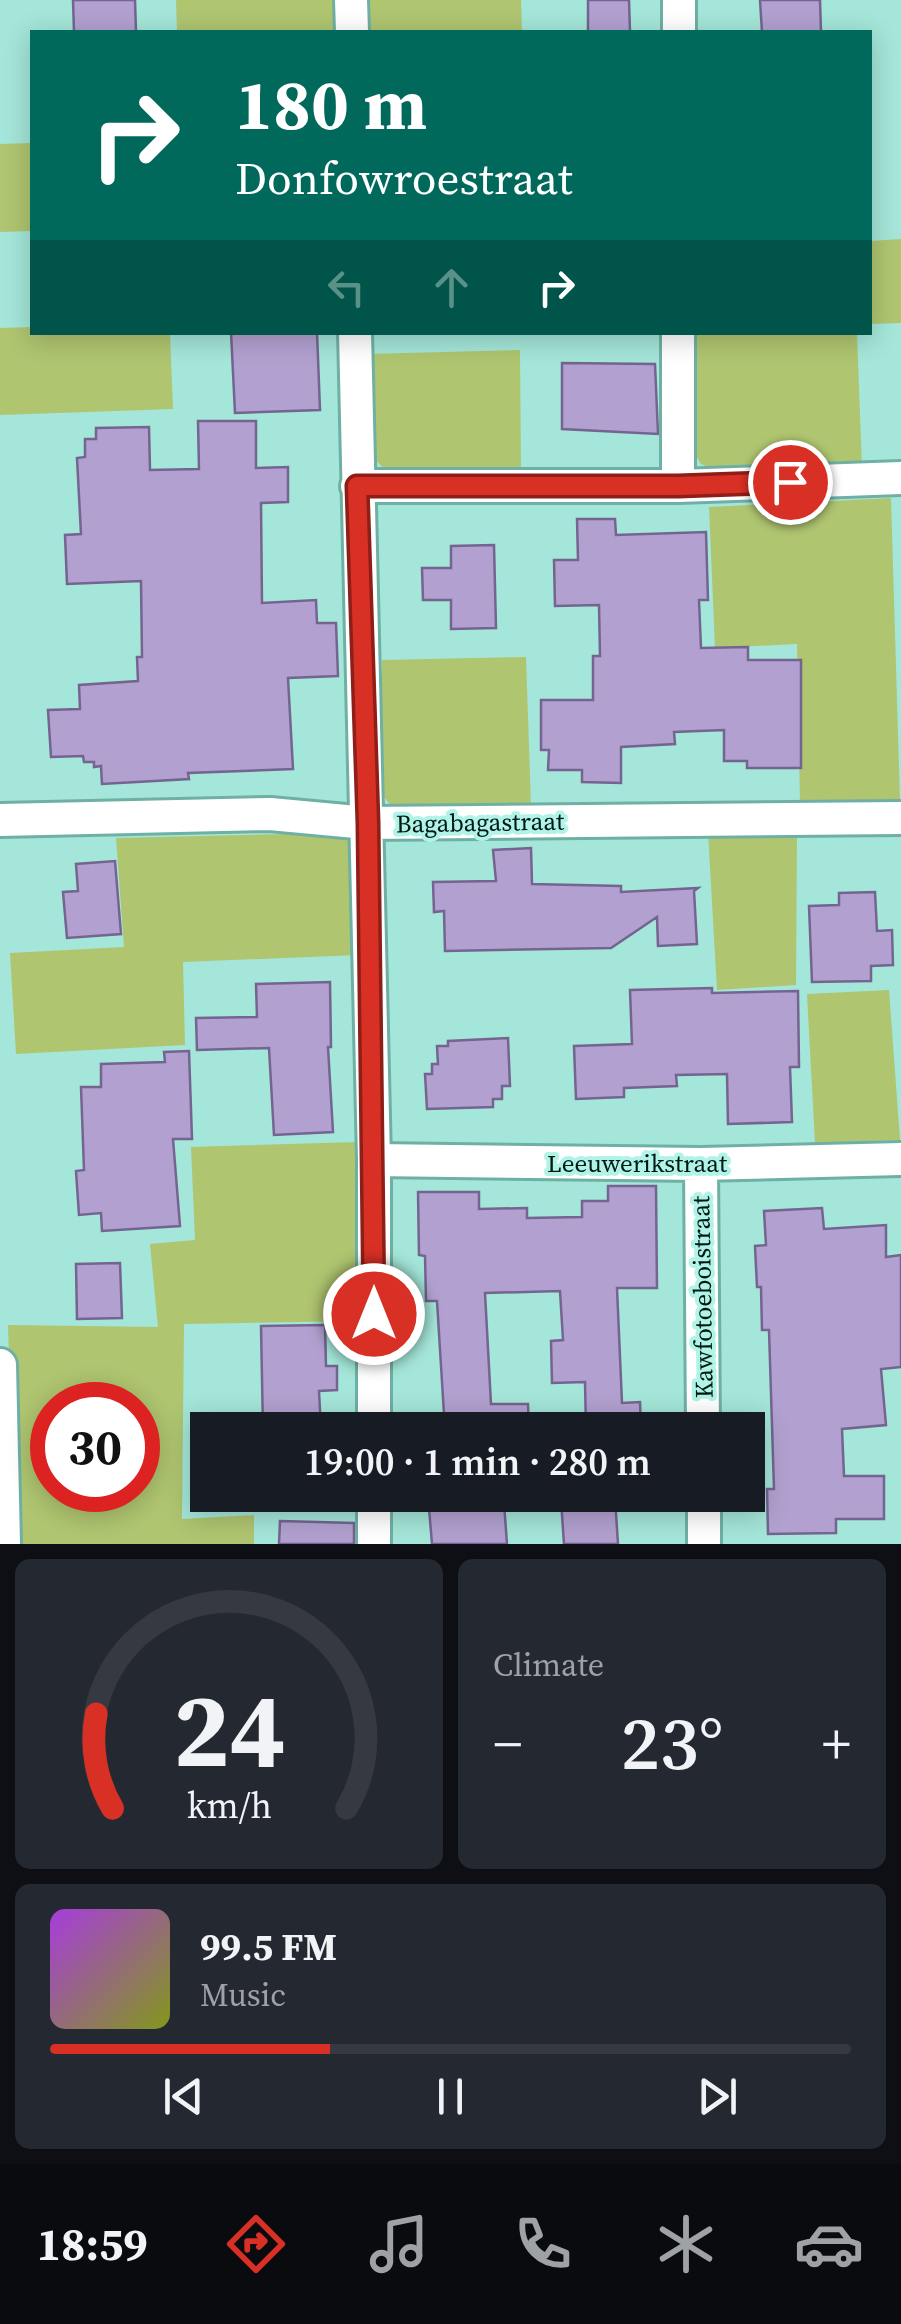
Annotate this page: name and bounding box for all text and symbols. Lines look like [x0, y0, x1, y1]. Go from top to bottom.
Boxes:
text: 180 m [235, 56, 427, 152]
icon: right [70, 70, 200, 200]
text: Donfowroestraat [235, 147, 573, 209]
icon: left [319, 260, 374, 315]
icon: ahead [424, 260, 479, 315]
icon: right [529, 260, 584, 315]
pin [748, 440, 833, 525]
icon: arrive [763, 455, 818, 510]
street label: Bagabagastraat [396, 804, 565, 840]
street label: Leeuwerikstraat [547, 1146, 728, 1180]
street label: Kawfotoeboistraat [683, 1195, 721, 1399]
position arrow [322, 1262, 426, 1366]
speed limit sign: 30 [30, 1382, 160, 1512]
text: 19:00 · 1 min · 280 m [304, 1436, 651, 1488]
text: Climate [493, 1643, 604, 1687]
text: 24 [173, 1658, 285, 1801]
text: 23° [621, 1691, 723, 1794]
text: − [493, 1706, 522, 1781]
text: + [822, 1706, 851, 1781]
text: km/h [186, 1781, 272, 1830]
text: 99.5 FM [200, 1921, 337, 1973]
text: Music [200, 1973, 286, 2017]
icon: previous [156, 2069, 211, 2124]
icon: pause [423, 2069, 478, 2124]
icon: next [690, 2069, 745, 2124]
icon: directions [221, 2209, 291, 2279]
icon: music [364, 2209, 434, 2279]
icon: phone [508, 2209, 578, 2279]
icon: climate [651, 2209, 721, 2279]
icon: car [794, 2209, 864, 2279]
text: 18:59 [37, 2213, 148, 2275]

